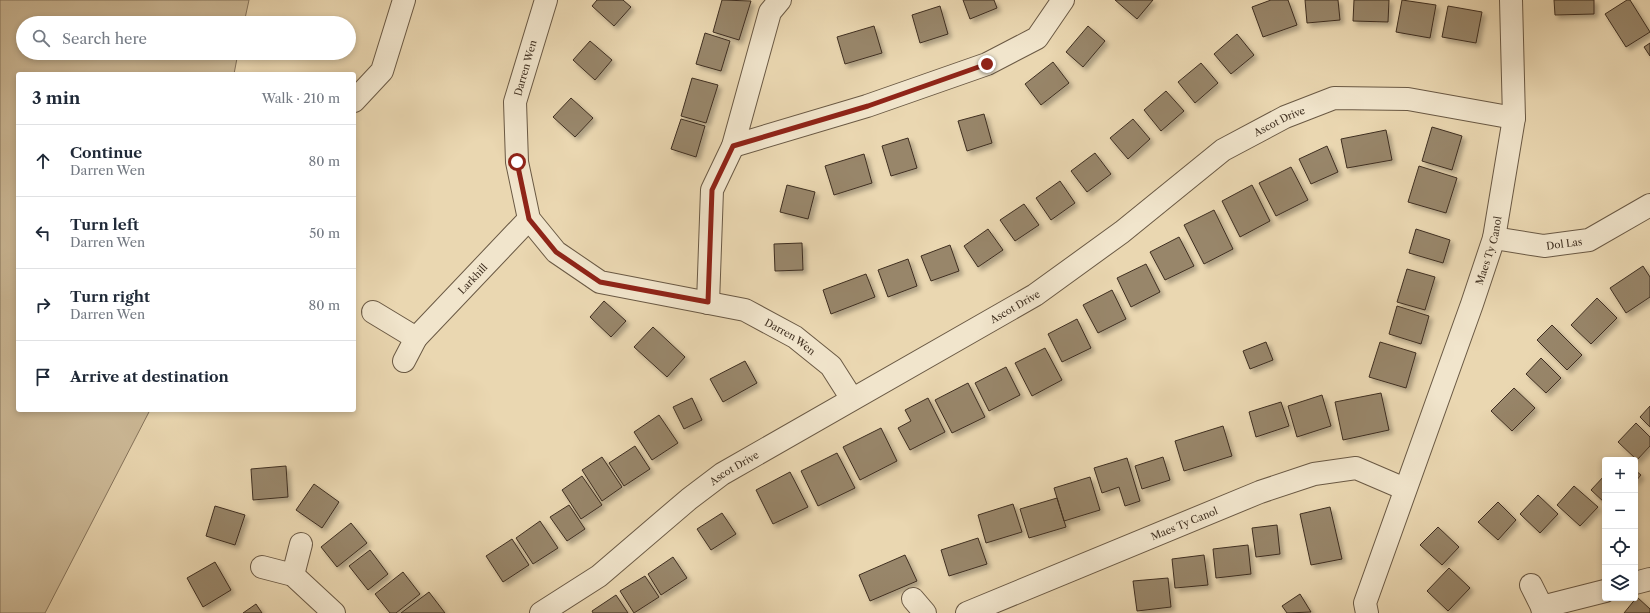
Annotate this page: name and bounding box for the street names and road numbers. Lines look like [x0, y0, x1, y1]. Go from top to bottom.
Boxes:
street label: Darren Wen [511, 38, 540, 98]
street label: Ascot Drive [1251, 104, 1307, 140]
street label: Maes Ty Canol [1473, 215, 1505, 287]
street label: Dol Las [1545, 235, 1583, 253]
street label: Larkhill [455, 261, 490, 297]
street label: Ascot Drive [987, 287, 1043, 327]
street label: Darren Wen [762, 316, 819, 358]
street label: Ascot Drive [706, 448, 761, 489]
street label: Maes Ty Canol [1149, 504, 1220, 543]

